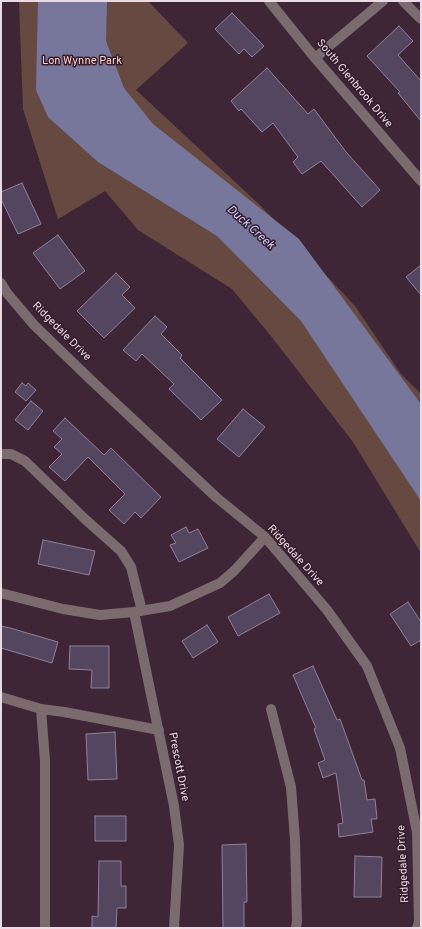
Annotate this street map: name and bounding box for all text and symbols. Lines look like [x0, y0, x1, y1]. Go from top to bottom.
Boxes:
street label: South Glenbrook Drive [313, 37, 395, 131]
park label: Lon Wynne Park [42, 55, 122, 69]
water label: Duck Creek [223, 203, 277, 253]
street label: Ridgedale Drive [29, 300, 93, 364]
street label: Ridgedale Drive [264, 523, 326, 589]
street label: Prescott Drive [165, 731, 191, 803]
street label: Ridgedale Drive [395, 825, 413, 903]

